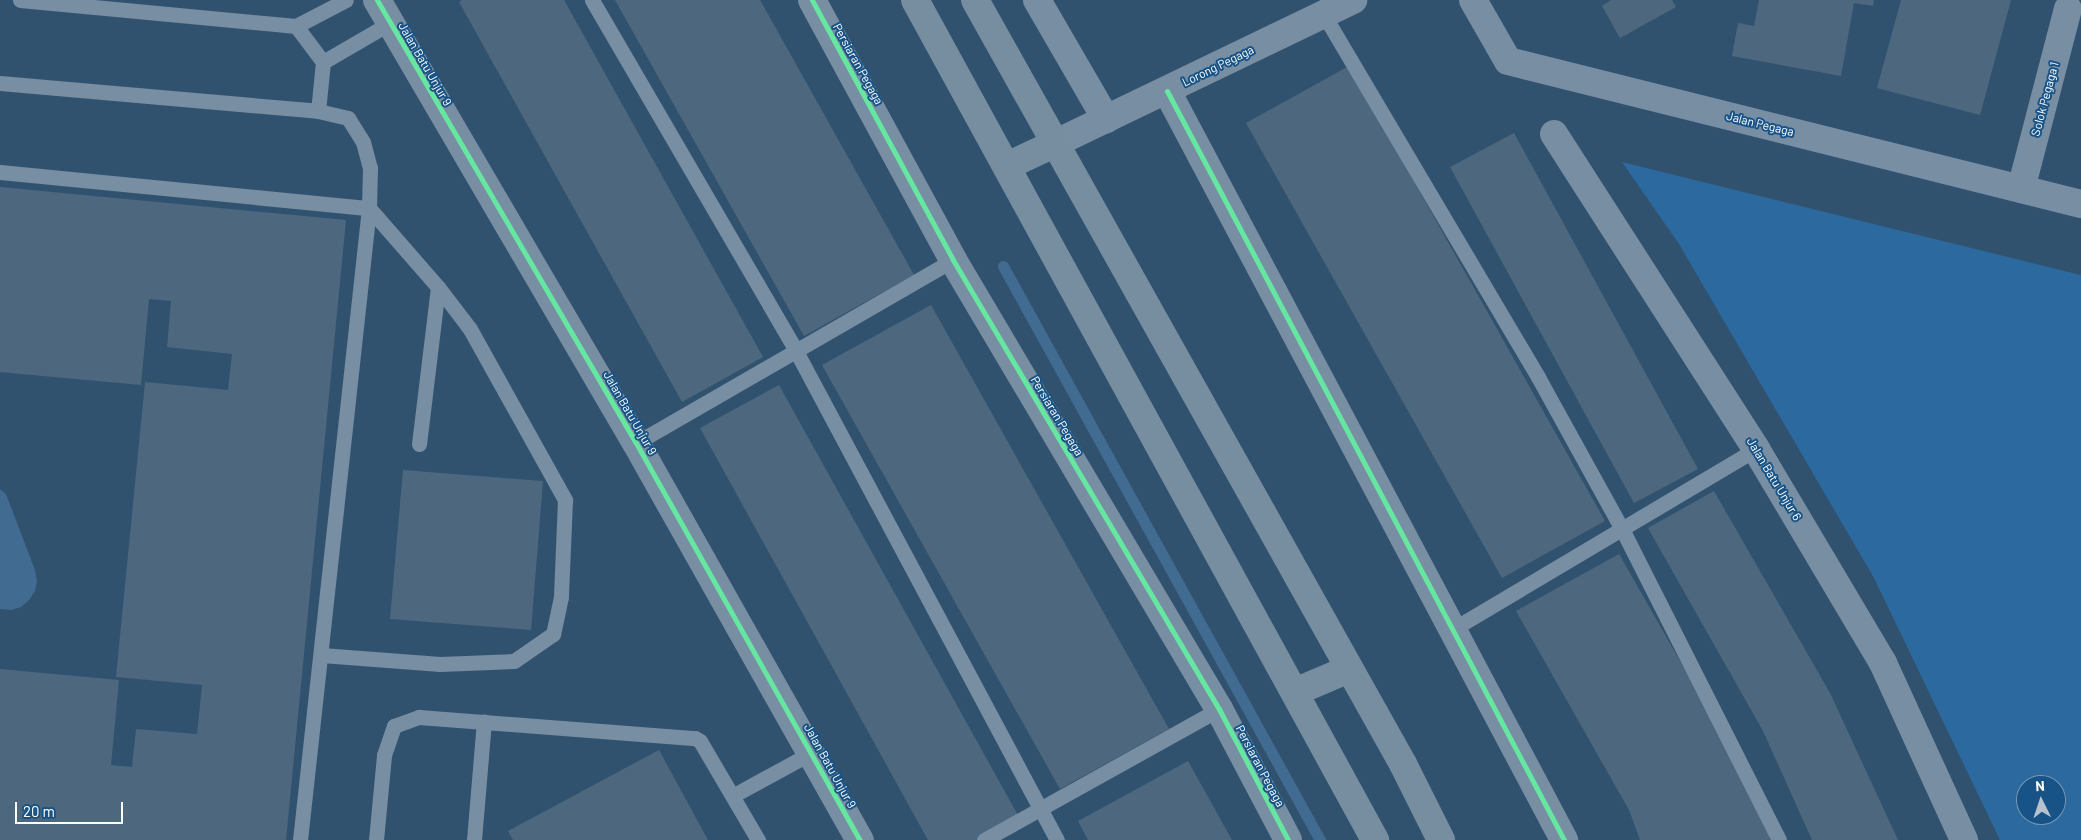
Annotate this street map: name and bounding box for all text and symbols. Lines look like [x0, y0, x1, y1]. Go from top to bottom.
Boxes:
street label: Jalan Batu Unjur 9 [395, 20, 455, 108]
street label: Persiaran Pegaga [830, 21, 886, 107]
street label: Lorong Pegaga [1180, 42, 1256, 90]
street label: Solok Pegaga 1 [2028, 60, 2062, 138]
street label: Jalan Pegaga [1725, 109, 1795, 139]
street label: Jalan Batu Unjur 9 [600, 369, 660, 457]
street label: Persiaran Pegaga [1028, 374, 1086, 458]
street label: Jalan Batu Unjur 6 [1744, 435, 1804, 523]
street label: Jalan Batu Unjur 9 [801, 721, 859, 811]
street label: Persiaran Pegaga [1232, 723, 1288, 809]
north arrow [2016, 775, 2066, 825]
text: N [2035, 777, 2045, 794]
scale bar [18, 792, 125, 824]
text: 20 m [23, 802, 55, 820]

